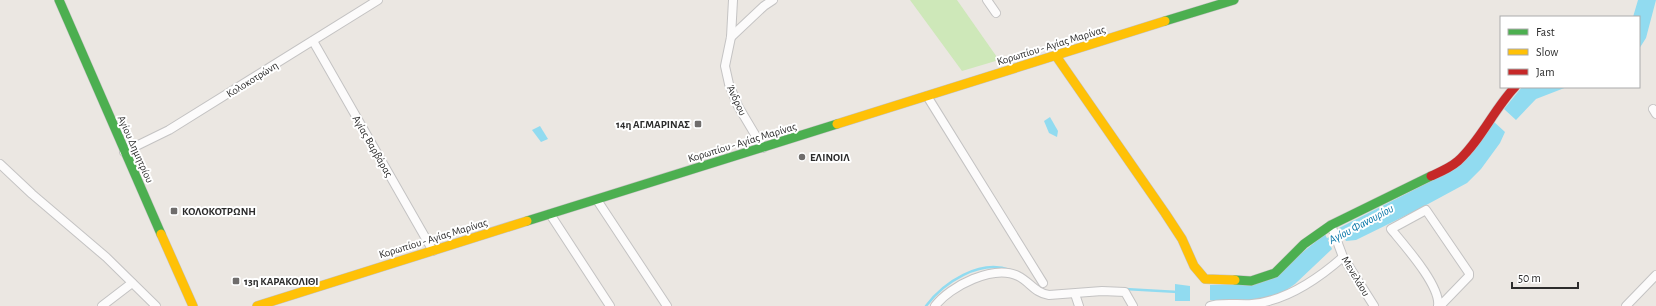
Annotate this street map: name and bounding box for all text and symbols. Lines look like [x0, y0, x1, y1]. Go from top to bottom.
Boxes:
legend [1500, 16, 1640, 88]
street label: Κορωπίου - Αγίας Μαρίνας [996, 24, 1107, 67]
text: Fast [1536, 26, 1555, 38]
text: Slow [1536, 46, 1558, 58]
street label: Κολοκοτρώνη [225, 59, 280, 100]
text: Jam [1536, 66, 1555, 78]
street label: Άνδρου [725, 83, 748, 117]
street label: Αγίου Δημητρίου [116, 114, 155, 185]
street label: Αγίας Βαρβάρας [351, 114, 395, 179]
place label: 14η ΑΓ.ΜΑΡΙΝΑΣ [616, 119, 690, 130]
marker: 14η ΑΓ.ΜΑΡΙΝΑΣ [693, 119, 703, 129]
street label: Κορωπίου - Αγίας Μαρίνας [687, 121, 798, 164]
marker: ΕΛΙΝΟΙΛ [797, 152, 807, 162]
place label: ΕΛΙΝΟΙΛ [810, 152, 850, 163]
water label: Αγίου Φανουρίου [1326, 202, 1396, 247]
marker: ΚΟΛΟΚΟΤΡΩΝΗ [169, 206, 179, 216]
place label: ΚΟΛΟΚΟΤΡΩΝΗ [182, 206, 256, 217]
street label: Κορωπίου - Αγίας Μαρίνας [378, 217, 489, 260]
street label: Μενελάου [1339, 254, 1372, 298]
scale bar [1512, 264, 1578, 290]
text: 50 m [1518, 272, 1541, 284]
marker: 13η ΚΑΡΑΚΟΛΙΘΙ [231, 276, 241, 286]
place label: 13η ΚΑΡΑΚΟΛΙΘΙ [244, 276, 319, 287]

